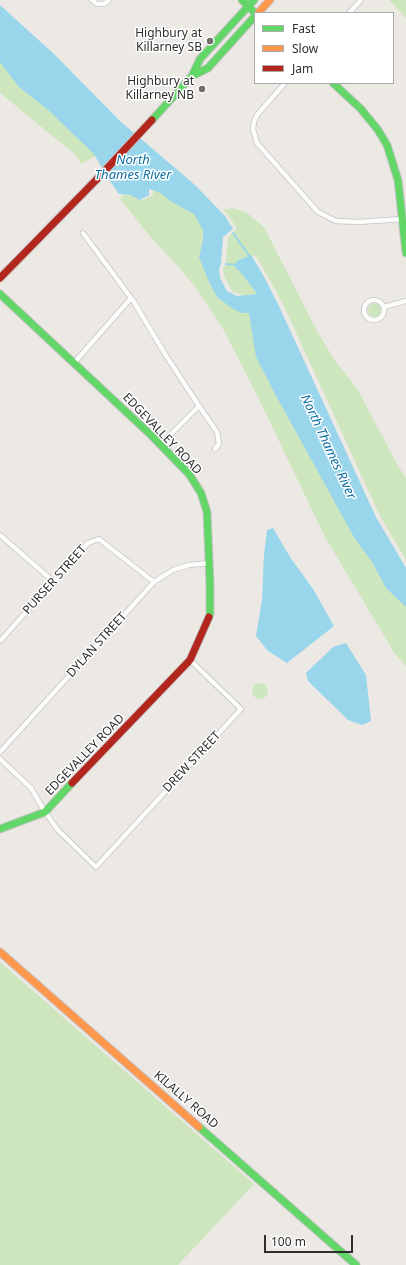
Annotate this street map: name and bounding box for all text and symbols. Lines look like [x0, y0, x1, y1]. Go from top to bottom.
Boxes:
legend [254, 12, 394, 84]
text: Fast [292, 20, 315, 37]
place label: Highbury at Killarney SB [135, 27, 202, 55]
marker: Highbury at Killarney SB [205, 36, 215, 46]
text: Slow [292, 40, 318, 57]
text: Jam [292, 60, 313, 77]
place label: Highbury at Killarney NB [125, 75, 194, 103]
marker: Highbury at Killarney NB [197, 84, 207, 94]
water label: North Thames River [95, 152, 171, 183]
street label: EDGEVALLEY ROAD [120, 390, 204, 478]
water label: North Thames River [297, 392, 359, 502]
street label: PURSER STREET [20, 542, 90, 618]
street label: DYLAN STREET [64, 610, 130, 680]
street label: EDGEVALLEY ROAD [43, 711, 127, 799]
street label: DREW STREET [160, 729, 224, 795]
street label: KILALLY ROAD [151, 1068, 221, 1132]
scale bar [266, 1227, 355, 1253]
text: 100 m [271, 1233, 306, 1250]

